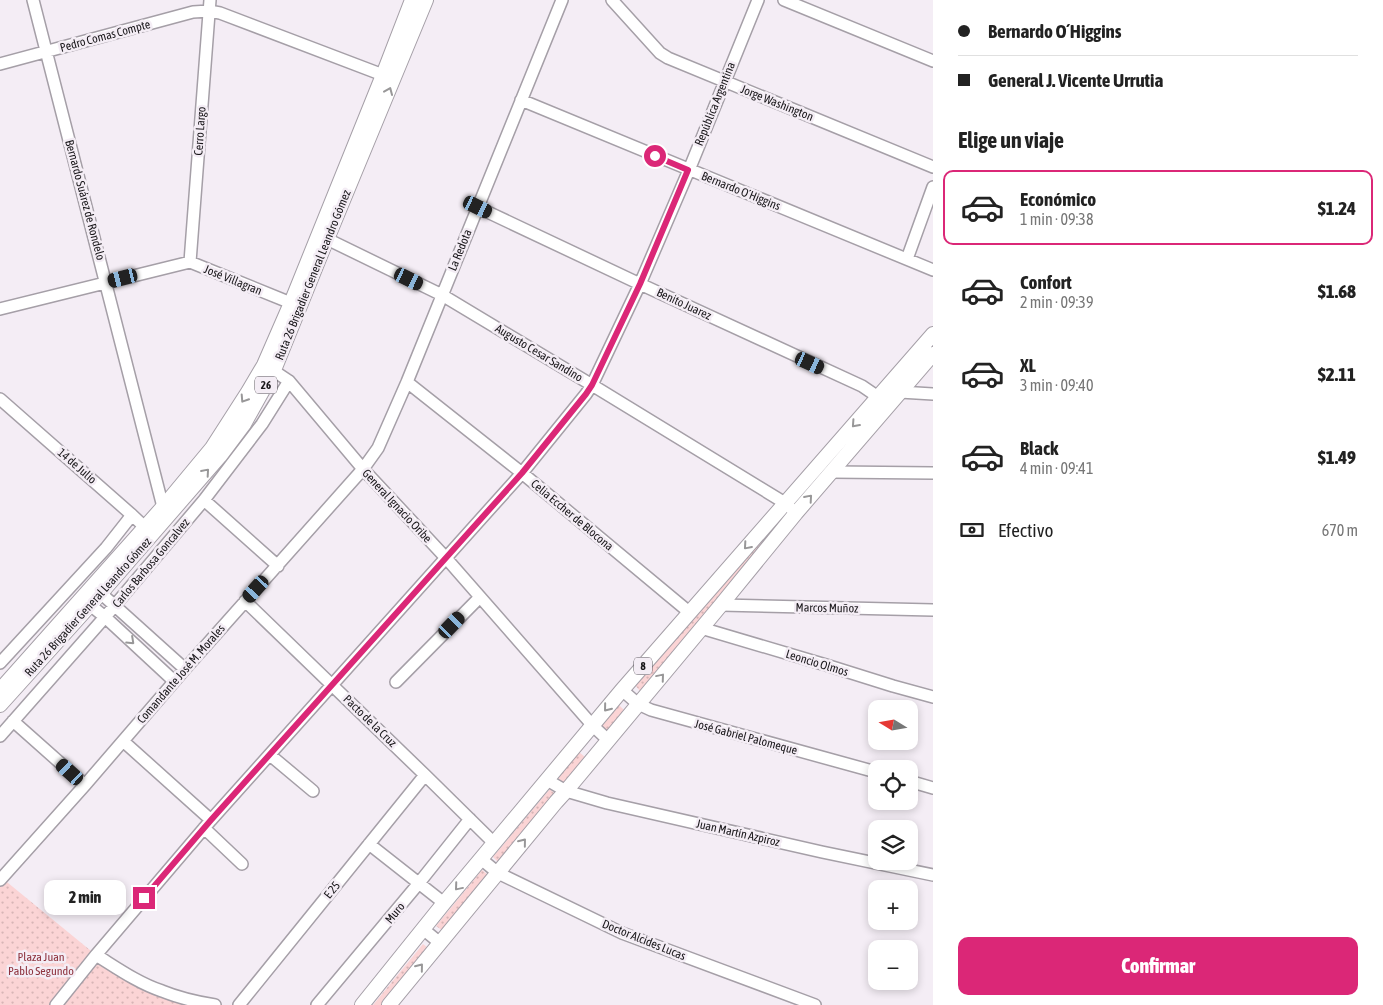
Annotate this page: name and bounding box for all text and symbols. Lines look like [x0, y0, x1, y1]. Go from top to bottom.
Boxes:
street label: Pedro Comas Compte [58, 17, 152, 55]
text: Bernardo O´Higgins [988, 20, 1122, 42]
street label: República Argentina [692, 60, 738, 148]
text: General J. Vicente Urrutia [988, 69, 1163, 91]
street label: Jorge Washington [739, 82, 815, 124]
one-way arrow [382, 87, 393, 96]
street label: Cerro Largo [191, 106, 209, 156]
text: Elige un viaje [958, 127, 1064, 153]
street label: Bernardo Suárez de Rondelo [62, 138, 108, 262]
route start [644, 145, 666, 167]
street label: Bernardo O´Higgins [699, 169, 783, 213]
icon: car [960, 185, 1005, 230]
street label: Ruta 26 Brigadier General Leandro Gómez [272, 187, 354, 362]
text: Económico [1020, 188, 1096, 210]
car [461, 194, 494, 220]
text: $1.24 [1318, 197, 1356, 219]
text: 1 min · 09:38 [1020, 210, 1093, 228]
street label: La Redota [445, 227, 475, 273]
street label: José Villagran [202, 262, 264, 298]
car [392, 266, 425, 292]
car [106, 267, 139, 289]
icon: car [960, 268, 1005, 313]
text: Confort [1020, 271, 1072, 293]
text: $1.68 [1318, 280, 1356, 302]
street label: Benito Juarez [654, 285, 714, 323]
text: 2 min · 09:39 [1020, 293, 1093, 311]
street label: Augusto Cesar Sandino [493, 321, 586, 385]
car [793, 350, 826, 376]
icon: car [960, 351, 1005, 396]
text: XL [1020, 354, 1036, 376]
text: $2.11 [1318, 363, 1356, 385]
road number: 26 [255, 376, 277, 394]
text: 3 min · 09:40 [1020, 376, 1093, 394]
one-way arrow [240, 394, 250, 403]
one-way arrow [852, 418, 861, 427]
icon: car [960, 434, 1005, 479]
text: Black [1020, 437, 1058, 459]
street label: 14 de Julio [55, 445, 100, 487]
text: $1.49 [1318, 446, 1356, 468]
text: 4 min · 09:41 [1020, 459, 1093, 477]
street label: General Ignacio Oribe [359, 466, 435, 546]
one-way arrow [200, 469, 209, 478]
street label: Celia Eccher de Blocona [528, 476, 616, 554]
one-way arrow [803, 494, 812, 503]
street label: Carlos Barbosa Goncalvez [110, 515, 193, 610]
icon: cash [958, 516, 986, 544]
text: Efectivo [998, 519, 1053, 541]
text: 670 m [1322, 521, 1358, 539]
street label: Ruta 26 Brigadier General Leandro Gómez [22, 534, 155, 679]
one-way arrow [744, 540, 753, 549]
car [240, 573, 271, 605]
street label: Marcos Muñoz [796, 600, 859, 616]
car [436, 609, 467, 641]
street label: Comandante José M. Morales [134, 622, 228, 726]
one-way arrow [126, 635, 135, 644]
street label: Leoncio Olmos [784, 647, 850, 679]
road number: 8 [634, 658, 652, 674]
one-way arrow [655, 673, 664, 682]
street label: Pacto de la Cruz [340, 692, 400, 750]
north arrow [868, 700, 918, 750]
map controls [868, 700, 918, 990]
one-way arrow [603, 703, 612, 712]
street label: José Gabriel Palomeque [693, 717, 799, 757]
car [53, 756, 86, 788]
button: locate [868, 760, 918, 810]
street label: Juan Martín Azpiroz [695, 817, 782, 850]
button: layers [868, 820, 918, 870]
one-way arrow [518, 838, 527, 847]
street label: E 25 [321, 879, 343, 901]
callout: 2 min [44, 880, 126, 916]
button: + [868, 880, 918, 930]
one-way arrow [454, 881, 463, 890]
route end [133, 887, 155, 909]
text: 2 min [69, 888, 101, 906]
street label: Muro [382, 899, 408, 926]
street label: Doctor Alcides Lucas [600, 917, 688, 963]
button: Confirmar [958, 937, 1358, 995]
button: − [868, 940, 918, 990]
park label: Plaza Juan Pablo Segundo [8, 950, 74, 978]
one-way arrow [415, 964, 424, 973]

